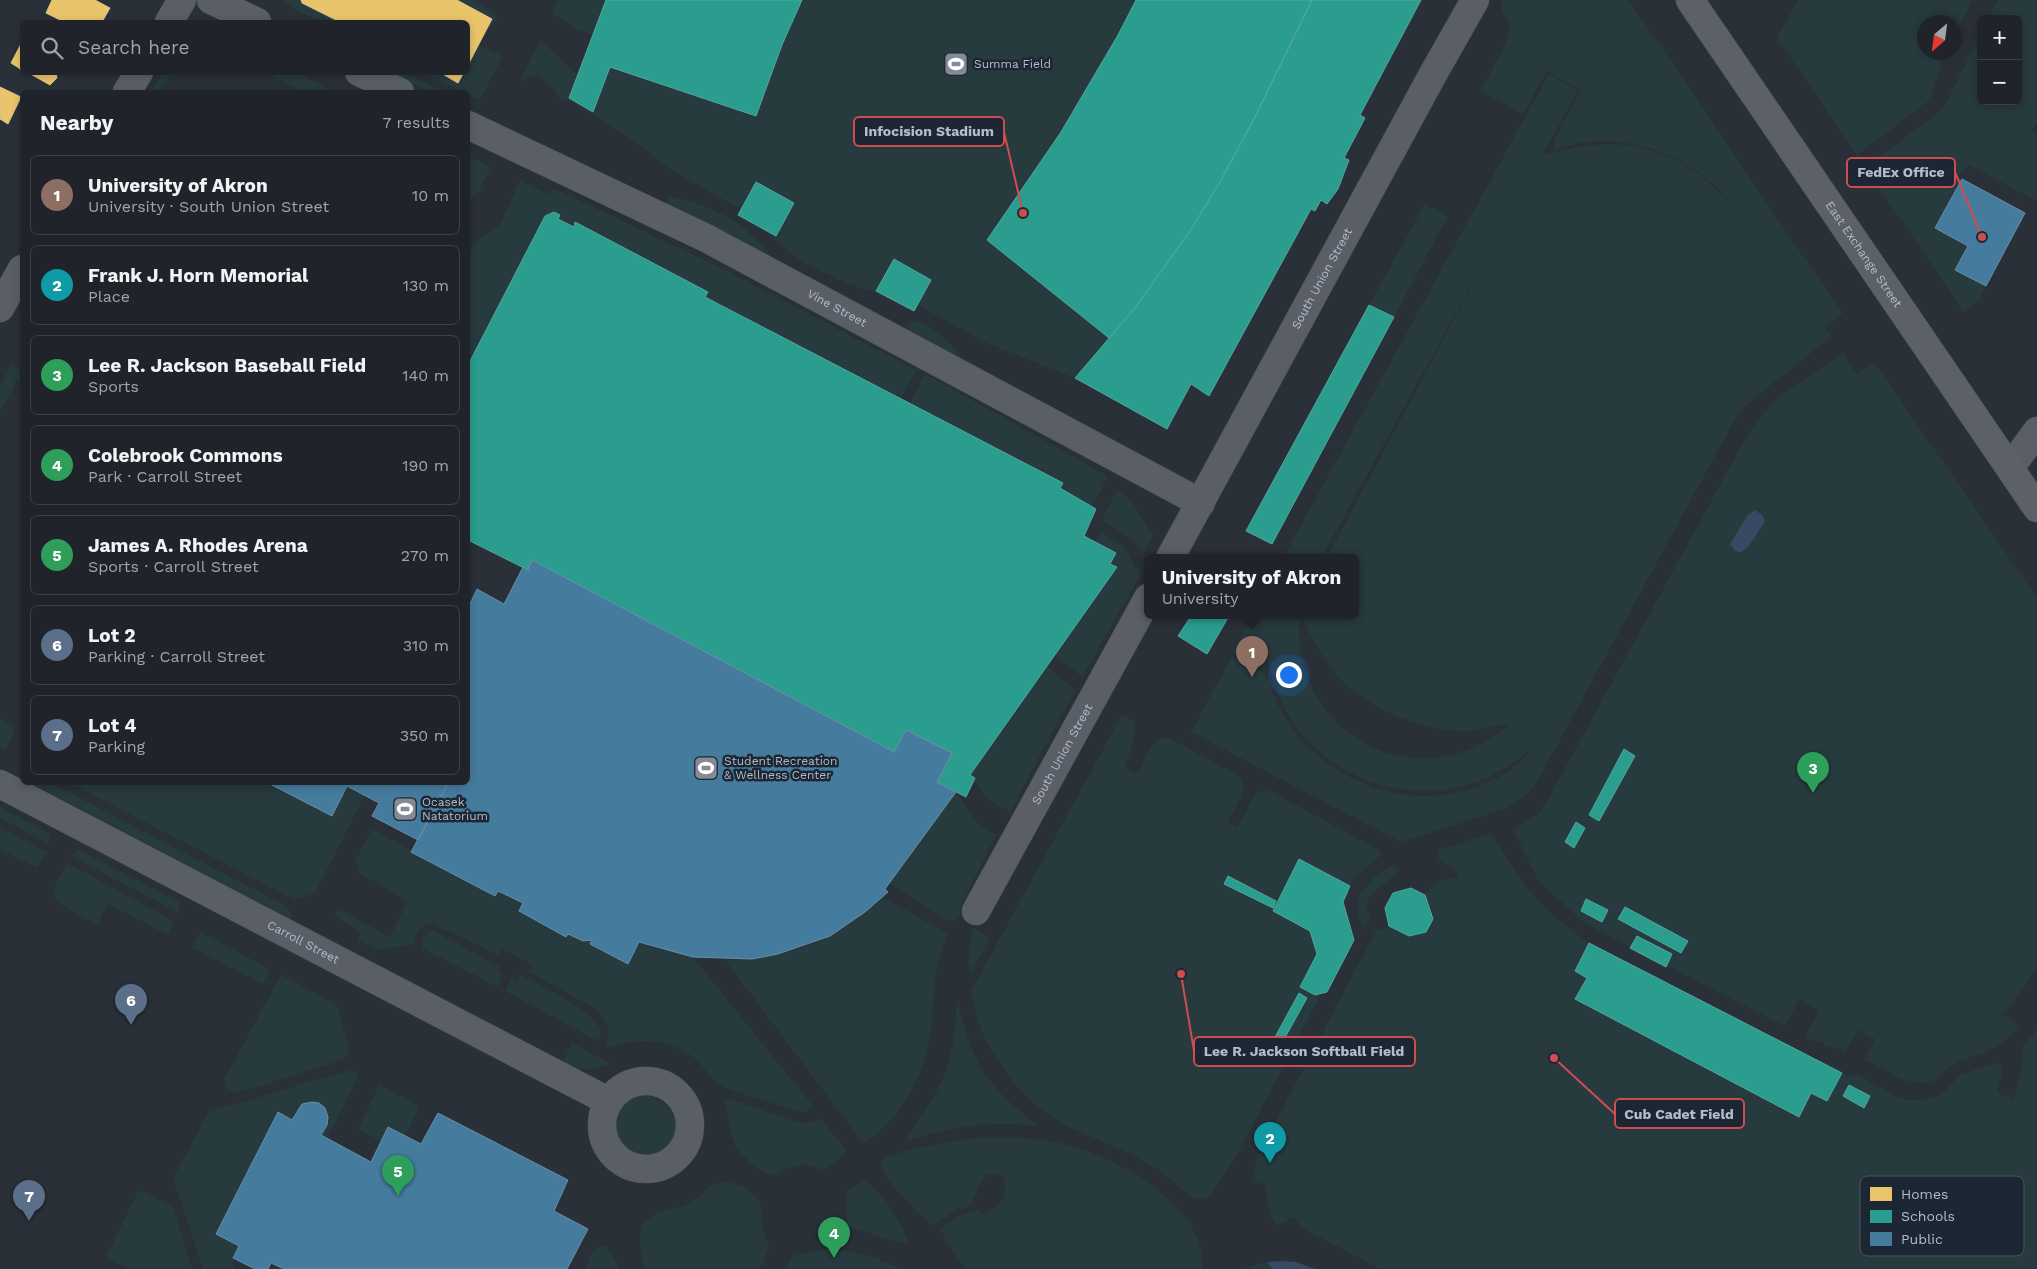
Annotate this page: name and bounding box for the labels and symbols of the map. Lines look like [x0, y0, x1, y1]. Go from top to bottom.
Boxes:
north arrow [1917, 15, 1962, 60]
sports icon: Summa Field [943, 51, 969, 77]
place label: Summa Field [974, 57, 1051, 71]
callout: Infocision Stadium [854, 117, 1004, 146]
text: Infocision Stadium [864, 123, 994, 139]
callout: FedEx Office [1847, 158, 1955, 187]
text: FedEx Office [1857, 164, 1945, 180]
street label: East Exchange Street [1822, 198, 1905, 310]
street label: South Union Street [1289, 226, 1355, 332]
street label: Vine Street [805, 286, 869, 330]
pin: 1 [1236, 636, 1268, 677]
your location [1276, 662, 1302, 688]
street label: South Union Street [1029, 701, 1096, 807]
pin: 3 [1797, 752, 1829, 793]
place label: Student Recreation & Wellness Center [724, 754, 838, 782]
sports icon: Student Recreation & Wellness Center [693, 755, 719, 781]
place label: Ocasek Natatorium [422, 795, 488, 823]
sports icon: Ocasek Natatorium [392, 796, 418, 822]
street label: Carroll Street [265, 918, 342, 967]
pin: 6 [115, 984, 147, 1025]
callout: Lee R. Jackson Softball Field [1194, 1037, 1415, 1066]
text: Lee R. Jackson Softball Field [1204, 1043, 1404, 1059]
callout: Cub Cadet Field [1615, 1099, 1744, 1128]
text: Cub Cadet Field [1624, 1106, 1734, 1122]
pin: 2 [1254, 1122, 1286, 1163]
pin: 5 [382, 1155, 414, 1196]
legend [1860, 1176, 2024, 1256]
pin: 7 [13, 1180, 45, 1221]
text: Homes [1901, 1186, 1948, 1202]
text: Schools [1901, 1208, 1955, 1224]
pin: 4 [818, 1217, 850, 1258]
text: Public [1901, 1231, 1943, 1247]

